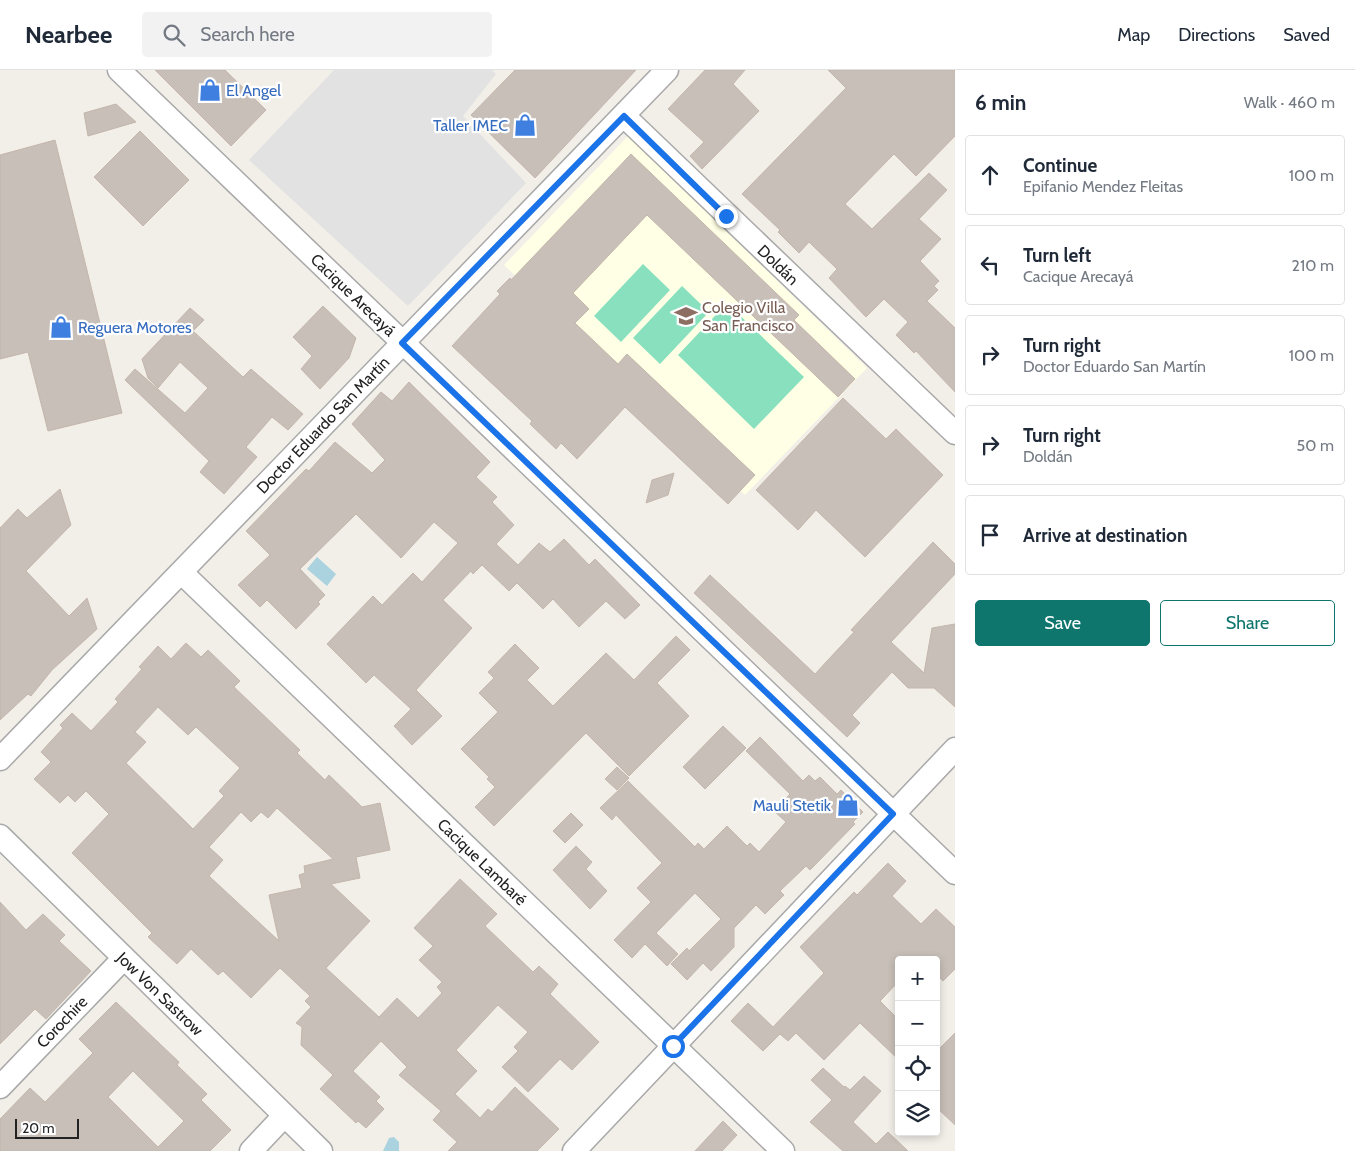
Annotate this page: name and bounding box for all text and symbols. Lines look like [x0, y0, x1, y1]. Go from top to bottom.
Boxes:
search box [142, 12, 492, 57]
text: Nearbee [25, 20, 112, 49]
icon: search [160, 21, 188, 49]
text: Search here [200, 23, 295, 46]
text: Map [1117, 24, 1150, 46]
text: Directions [1178, 24, 1255, 46]
text: Saved [1283, 24, 1330, 46]
shop icon: El Angel [197, 77, 223, 103]
place label: El Angel [226, 81, 281, 100]
text: 6 min [975, 90, 1026, 115]
text: Walk · 460 m [1244, 93, 1335, 112]
shop icon: Taller IMEC [512, 112, 538, 138]
place label: Taller IMEC [433, 116, 508, 135]
text: Continue [1023, 154, 1097, 177]
icon: ahead [976, 161, 1004, 189]
text: 100 m [1289, 166, 1334, 185]
text: Epifanio Mendez Fleitas [1023, 177, 1183, 196]
route end [715, 205, 738, 228]
street label: Doldán [754, 241, 802, 289]
text: Turn left [1023, 244, 1091, 267]
street label: Cacique Arecayá [307, 250, 400, 340]
icon: left [976, 251, 1004, 279]
text: 210 m [1292, 256, 1334, 275]
text: Cacique Arecayá [1023, 267, 1133, 286]
place label: Colegio Villa San Francisco [702, 298, 794, 335]
school or university icon: Colegio Villa San Francisco [673, 303, 699, 329]
shop icon: Reguera Motores [48, 314, 74, 340]
place label: Reguera Motores [78, 318, 192, 337]
text: Turn right [1023, 334, 1101, 357]
icon: right [976, 341, 1004, 369]
text: 100 m [1289, 346, 1334, 365]
street label: Doctor Eduardo San Martín [253, 353, 393, 497]
text: Doctor Eduardo San Martín [1023, 357, 1206, 376]
text: Turn right [1023, 424, 1101, 447]
icon: right [976, 431, 1004, 459]
text: 50 m [1297, 436, 1334, 455]
text: Doldán [1023, 447, 1073, 466]
icon: arrive [976, 521, 1004, 549]
text: Arrive at destination [1023, 524, 1187, 547]
button: Save [975, 600, 1150, 646]
button: Share [1160, 600, 1335, 646]
shop icon: Mauli Stetik [835, 792, 861, 818]
place label: Mauli Stetik [753, 796, 832, 815]
street label: Cacique Lambaré [433, 815, 531, 909]
street label: Jow Von Sastrow [112, 948, 207, 1040]
map controls [895, 956, 940, 1136]
button: + [895, 956, 940, 1001]
street label: Corochire [33, 992, 91, 1052]
button: − [895, 1001, 940, 1046]
route start [662, 1035, 685, 1058]
button: locate [895, 1046, 940, 1091]
button: layers [895, 1091, 940, 1136]
scale bar [15, 1116, 79, 1139]
text: 20 m [22, 1119, 55, 1137]

